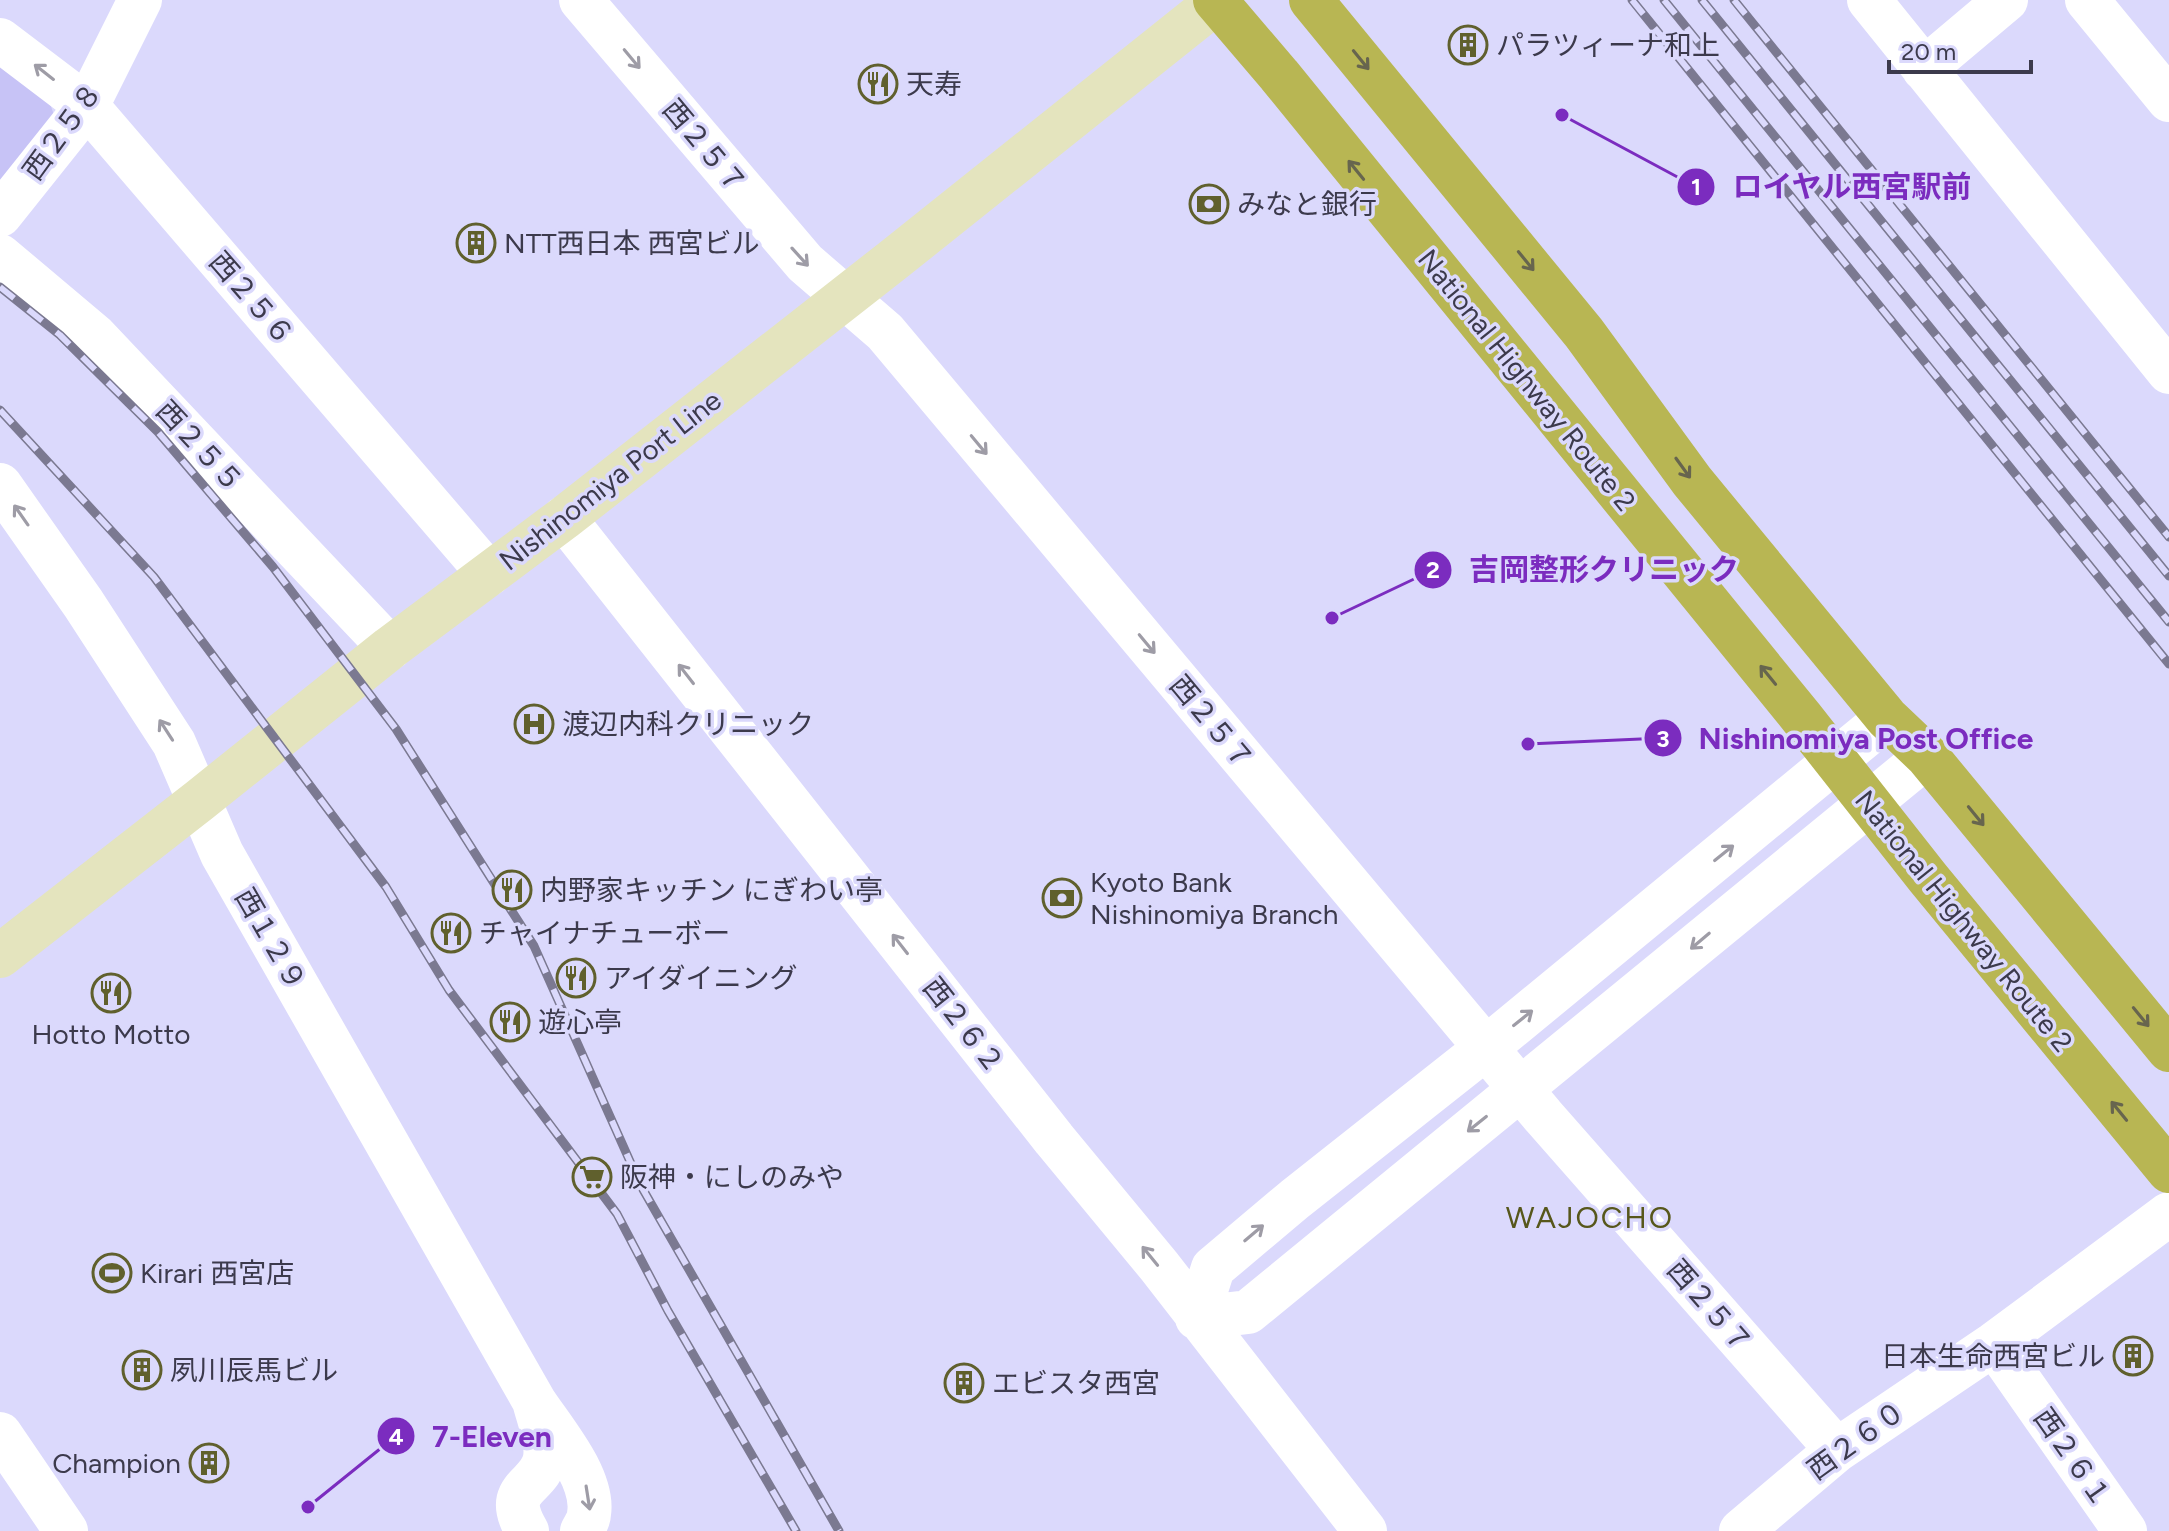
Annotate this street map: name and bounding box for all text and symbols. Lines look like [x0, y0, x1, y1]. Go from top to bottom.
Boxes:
building icon: パラツィーナ和上 [1447, 24, 1489, 66]
scale bar [1889, 24, 2031, 74]
place label: パラツィーナ和上 [1496, 28, 1720, 62]
text: 20 m [1901, 37, 1956, 66]
one-way arrow [623, 49, 641, 69]
one-way arrow [1353, 49, 1370, 70]
one-way arrow [34, 63, 55, 80]
restaurant icon: 天寿 [857, 63, 899, 105]
place label: 天寿 [906, 67, 962, 101]
street label: 西２５８ [15, 76, 109, 186]
street label: 西２５７ [656, 92, 754, 200]
one-way arrow [1347, 160, 1365, 180]
callout: ロイヤル西宮駅前 [1676, 160, 1988, 214]
text: ロイヤル西宮駅前 [1732, 168, 1972, 205]
text: 1 [1691, 172, 1701, 201]
bank icon: みなと銀行 [1188, 183, 1230, 225]
place label: みなと銀行 [1237, 187, 1377, 221]
building icon: NTT西日本 西宮ビル [455, 222, 497, 264]
place label: NTT西日本 西宮ビル [504, 226, 760, 260]
street label: National Highway Route 2 [1411, 242, 1643, 518]
street label: 西２５６ [202, 245, 302, 351]
one-way arrow [791, 247, 809, 267]
one-way arrow [1517, 250, 1535, 271]
street label: Nishinomiya Port Line [492, 383, 728, 577]
street label: 西２５５ [149, 393, 251, 499]
one-way arrow [970, 434, 988, 454]
one-way arrow [1675, 457, 1691, 479]
one-way arrow [13, 504, 29, 526]
callout: 吉岡整形クリニック [1413, 543, 1755, 597]
text: 吉岡整形クリニック [1469, 551, 1739, 588]
text: 2 [1426, 555, 1440, 584]
one-way arrow [1138, 633, 1156, 654]
one-way arrow [678, 664, 695, 685]
one-way arrow [1759, 665, 1776, 686]
street label: 西２５７ [1163, 668, 1261, 776]
hospital icon: 渡辺内科クリニック [513, 703, 555, 745]
place label: 渡辺内科クリニック [562, 707, 814, 741]
callout: Nishinomiya Post Office [1643, 711, 2049, 765]
one-way arrow [158, 720, 175, 742]
text: Nishinomiya Post Office [1699, 720, 2034, 757]
text: 3 [1656, 724, 1670, 753]
street label: National Highway Route 2 [1848, 783, 2080, 1059]
one-way arrow [1967, 805, 1985, 826]
one-way arrow [1713, 845, 1734, 863]
place label: Kyoto Bank Nishinomiya Branch [1090, 865, 1338, 931]
restaurant icon: 内野家キッチン にぎわい亭 [491, 869, 533, 911]
place label: 内野家キッチン にぎわい亭 [540, 873, 883, 907]
bank icon: Kyoto Bank Nishinomiya Branch [1041, 877, 1083, 919]
street label: 西１２９ [228, 882, 314, 996]
restaurant icon: チャイナチューボー [430, 912, 472, 954]
place label: チャイナチューボー [479, 916, 730, 950]
one-way arrow [1690, 932, 1711, 950]
one-way arrow [891, 934, 908, 955]
restaurant icon: アイダイニング [555, 957, 597, 999]
place label: アイダイニング [604, 961, 797, 995]
street label: 西２６２ [916, 970, 1012, 1080]
restaurant icon: Hotto Motto [90, 972, 132, 1014]
restaurant icon: 遊心亭 [489, 1001, 531, 1043]
place label: 遊心亭 [538, 1005, 622, 1039]
one-way arrow [2132, 1006, 2150, 1026]
one-way arrow [1512, 1010, 1533, 1028]
place label: Hotto Motto [32, 1017, 190, 1051]
one-way arrow [2111, 1101, 2128, 1122]
one-way arrow [1467, 1115, 1488, 1132]
supermarket icon: 阪神・にしのみや [571, 1156, 613, 1198]
place label: 阪神・にしのみや [620, 1160, 844, 1194]
district label: WAJOCHO [1506, 1199, 1674, 1236]
one-way arrow [1243, 1224, 1264, 1242]
one-way arrow [1141, 1246, 1159, 1267]
sports icon: Kirari 西宮店 [91, 1252, 133, 1294]
street label: 西２５７ [1660, 1253, 1760, 1359]
place label: Kirari 西宮店 [140, 1256, 294, 1290]
building icon: 日本生命西宮ビル [2112, 1335, 2154, 1377]
place label: 日本生命西宮ビル [1881, 1339, 2105, 1373]
building icon: 夙川辰馬ビル [121, 1349, 163, 1391]
place label: 夙川辰馬ビル [170, 1353, 338, 1387]
building icon: エビスタ西宮 [943, 1362, 985, 1404]
place label: エビスタ西宮 [992, 1366, 1160, 1400]
street label: 西２６０ [1801, 1393, 1911, 1487]
street label: 西２６１ [2027, 1401, 2119, 1513]
callout: 7-Eleven [376, 1409, 568, 1463]
text: 7-Eleven [432, 1418, 552, 1455]
text: 4 [388, 1422, 404, 1451]
building icon: Champion [188, 1442, 230, 1484]
place label: Champion [52, 1446, 181, 1480]
one-way arrow [581, 1484, 596, 1510]

